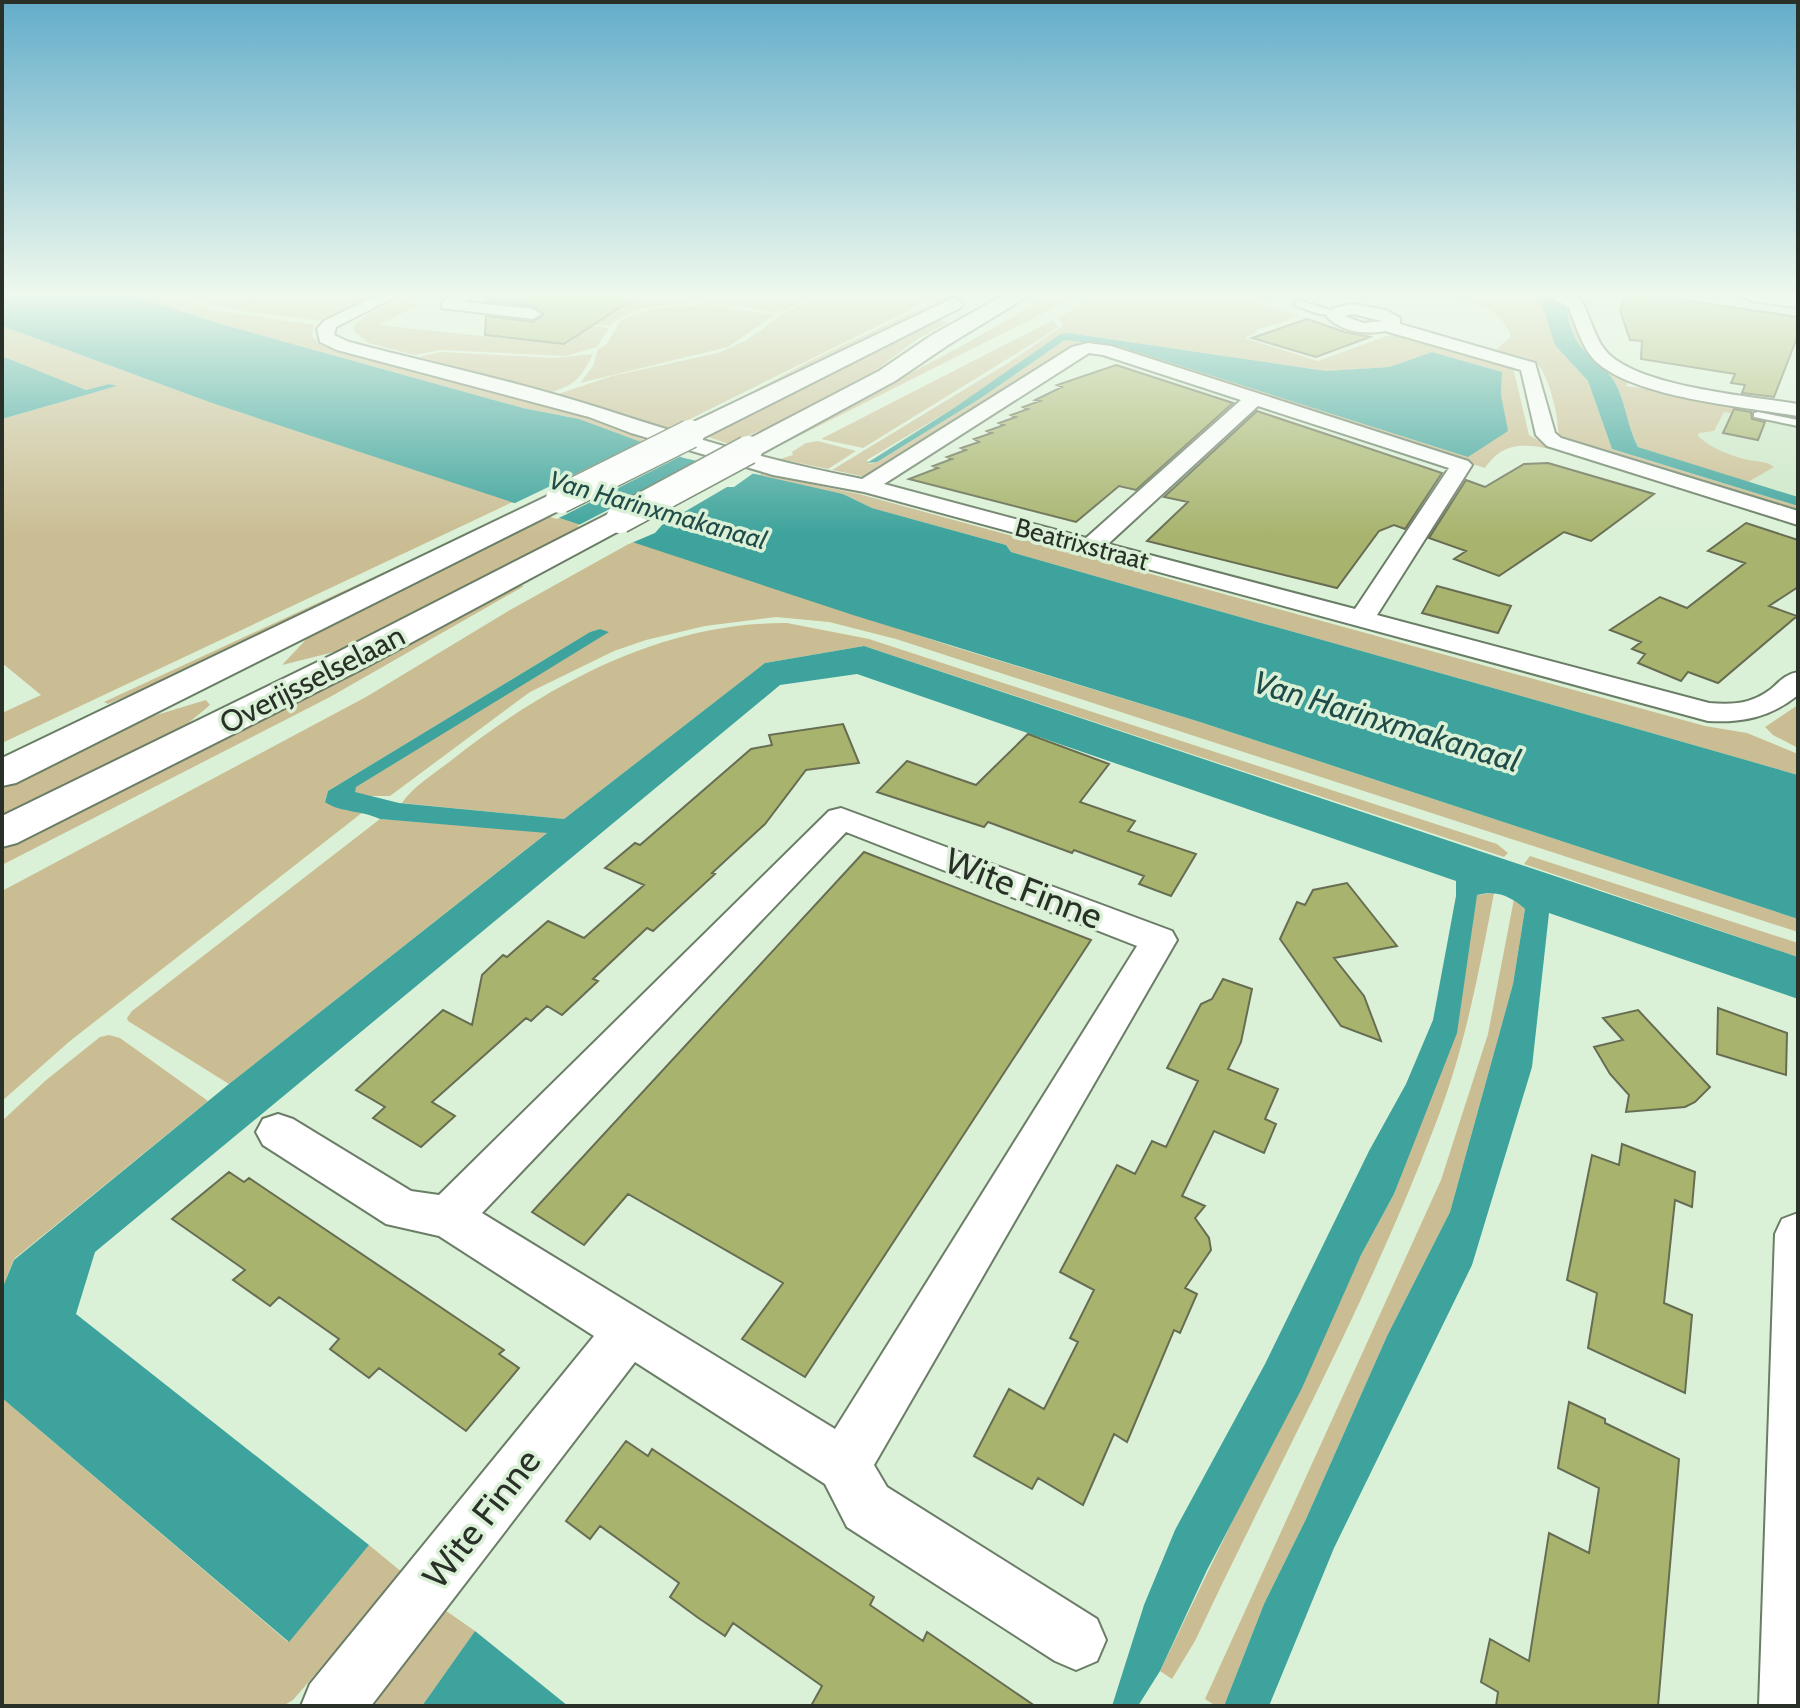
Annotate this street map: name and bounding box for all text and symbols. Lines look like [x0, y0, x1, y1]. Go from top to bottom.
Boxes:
water label: Van Harinxmakanaal [546, 464, 770, 556]
street label: Beatrixstraat [1012, 511, 1152, 577]
street label: Overijsselselaan [213, 616, 411, 742]
water label: Van Harinxmakanaal [1249, 662, 1525, 780]
street label: Wite Finne [939, 838, 1109, 938]
street label: Wite Finne [413, 1439, 549, 1597]

